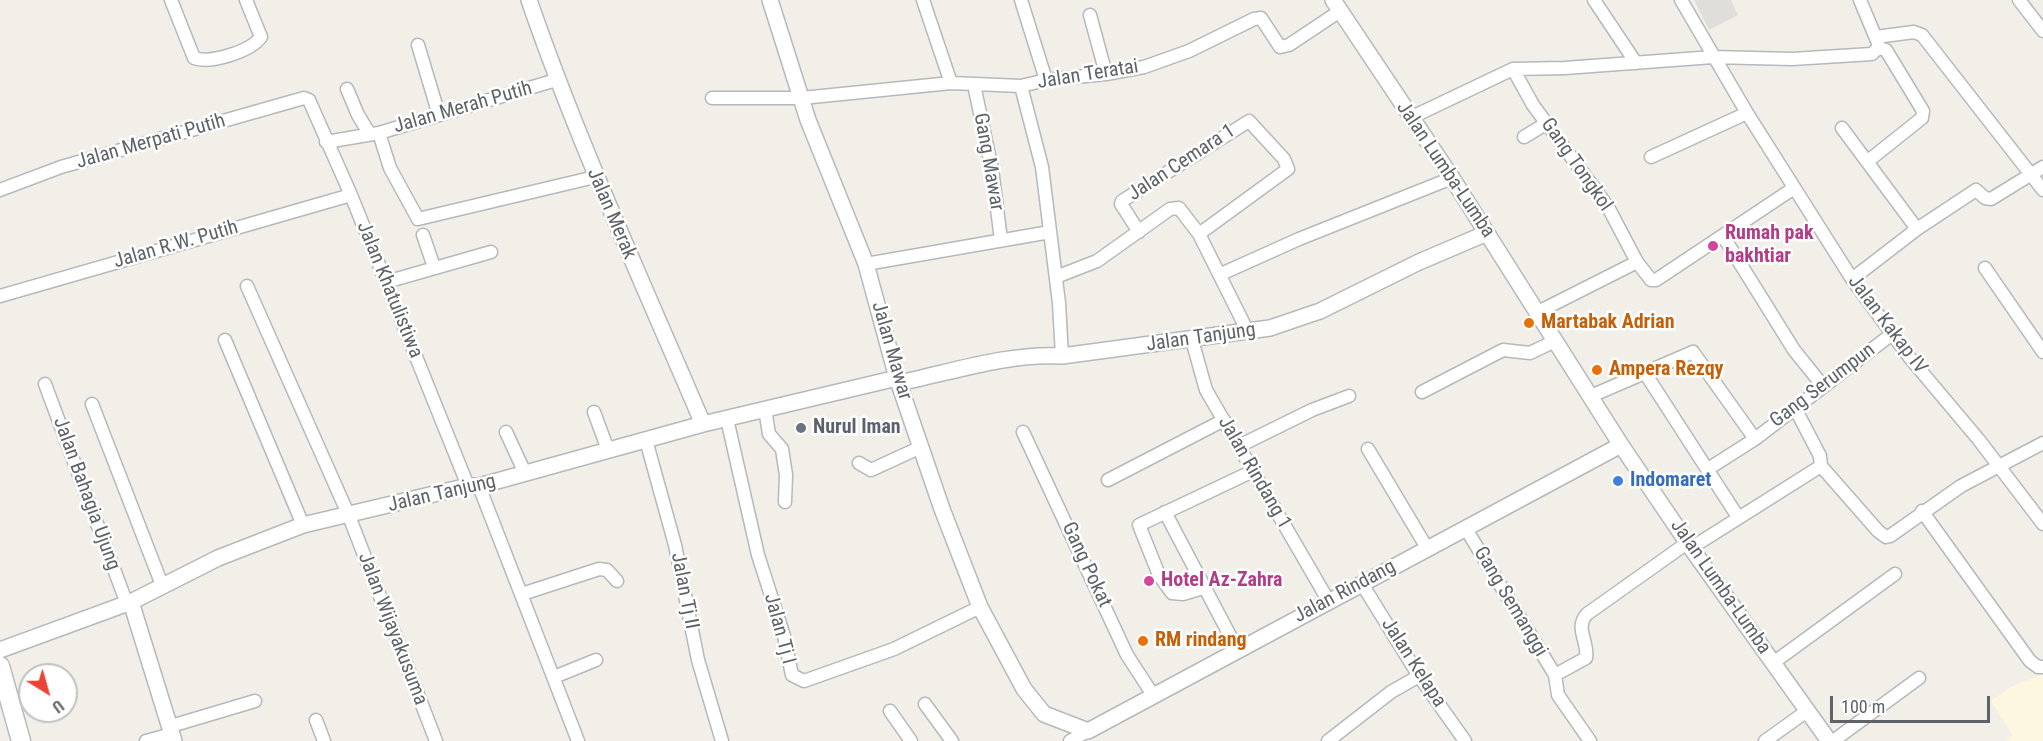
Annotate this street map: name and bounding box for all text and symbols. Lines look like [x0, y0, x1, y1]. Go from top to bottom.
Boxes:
street label: Jalan Teratai [1036, 55, 1140, 95]
street label: Jalan Merah Putih [391, 77, 535, 139]
street label: Jalan Lumba-Lumba [1391, 97, 1499, 243]
street label: Jalan Merpati Putih [74, 109, 228, 175]
street label: Gang Mawar [968, 111, 1008, 213]
street label: Gang Tongkol [1535, 114, 1617, 216]
street label: Jalan Cemara 1 [1124, 119, 1240, 207]
street label: Jalan Merak [581, 165, 641, 263]
street label: Jalan R.W. Putih [111, 216, 241, 274]
street label: Jalan Khatulistiwa [351, 218, 427, 362]
place label: Rumah pak bakhtiar [1725, 222, 1813, 269]
marker: Rumah pak bakhtiar [1706, 239, 1720, 253]
street label: Jalan Kakap IV [1842, 271, 1932, 379]
street label: Jalan Mawar [866, 299, 916, 403]
place label: Martabak Adrian [1541, 311, 1675, 335]
marker: Martabak Adrian [1522, 316, 1536, 330]
street label: Jalan Tanjung [1145, 318, 1257, 358]
street label: Gang Serumpun [1766, 339, 1880, 433]
place label: Ampera Rezqy [1609, 358, 1724, 382]
marker: Ampera Rezqy [1590, 363, 1604, 377]
street label: Jalan Rindang 1 [1212, 412, 1296, 534]
street label: Jalan Bahagia Ujung [47, 414, 125, 574]
place label: Nurul Iman [813, 416, 901, 440]
marker: Nurul Iman [794, 421, 808, 435]
place label: Indomaret [1630, 469, 1712, 493]
street label: Jalan Tanjung [386, 470, 498, 518]
marker: Indomaret [1611, 474, 1625, 488]
street label: Jalan Lumba-Lumba [1665, 515, 1775, 659]
street label: Gang Pokat [1056, 519, 1116, 611]
street label: Gang Semanggi [1468, 543, 1552, 661]
street label: Jalan Wijayakusuma [352, 549, 432, 709]
street label: Jalan Tj II [665, 551, 703, 631]
street label: Jalan Rindang [1290, 555, 1400, 629]
place label: Hotel Az-Zahra [1161, 569, 1283, 593]
marker: Hotel Az-Zahra [1142, 574, 1156, 588]
street label: Jalan Tj I [758, 591, 800, 667]
street label: Jalan Kelapa [1375, 614, 1451, 712]
place label: RM rindang [1155, 629, 1247, 653]
marker: RM rindang [1136, 634, 1150, 648]
north arrow [18, 663, 78, 723]
scale bar [1833, 684, 1994, 722]
text: U [49, 696, 67, 717]
text: 100 m [1841, 696, 1885, 717]

